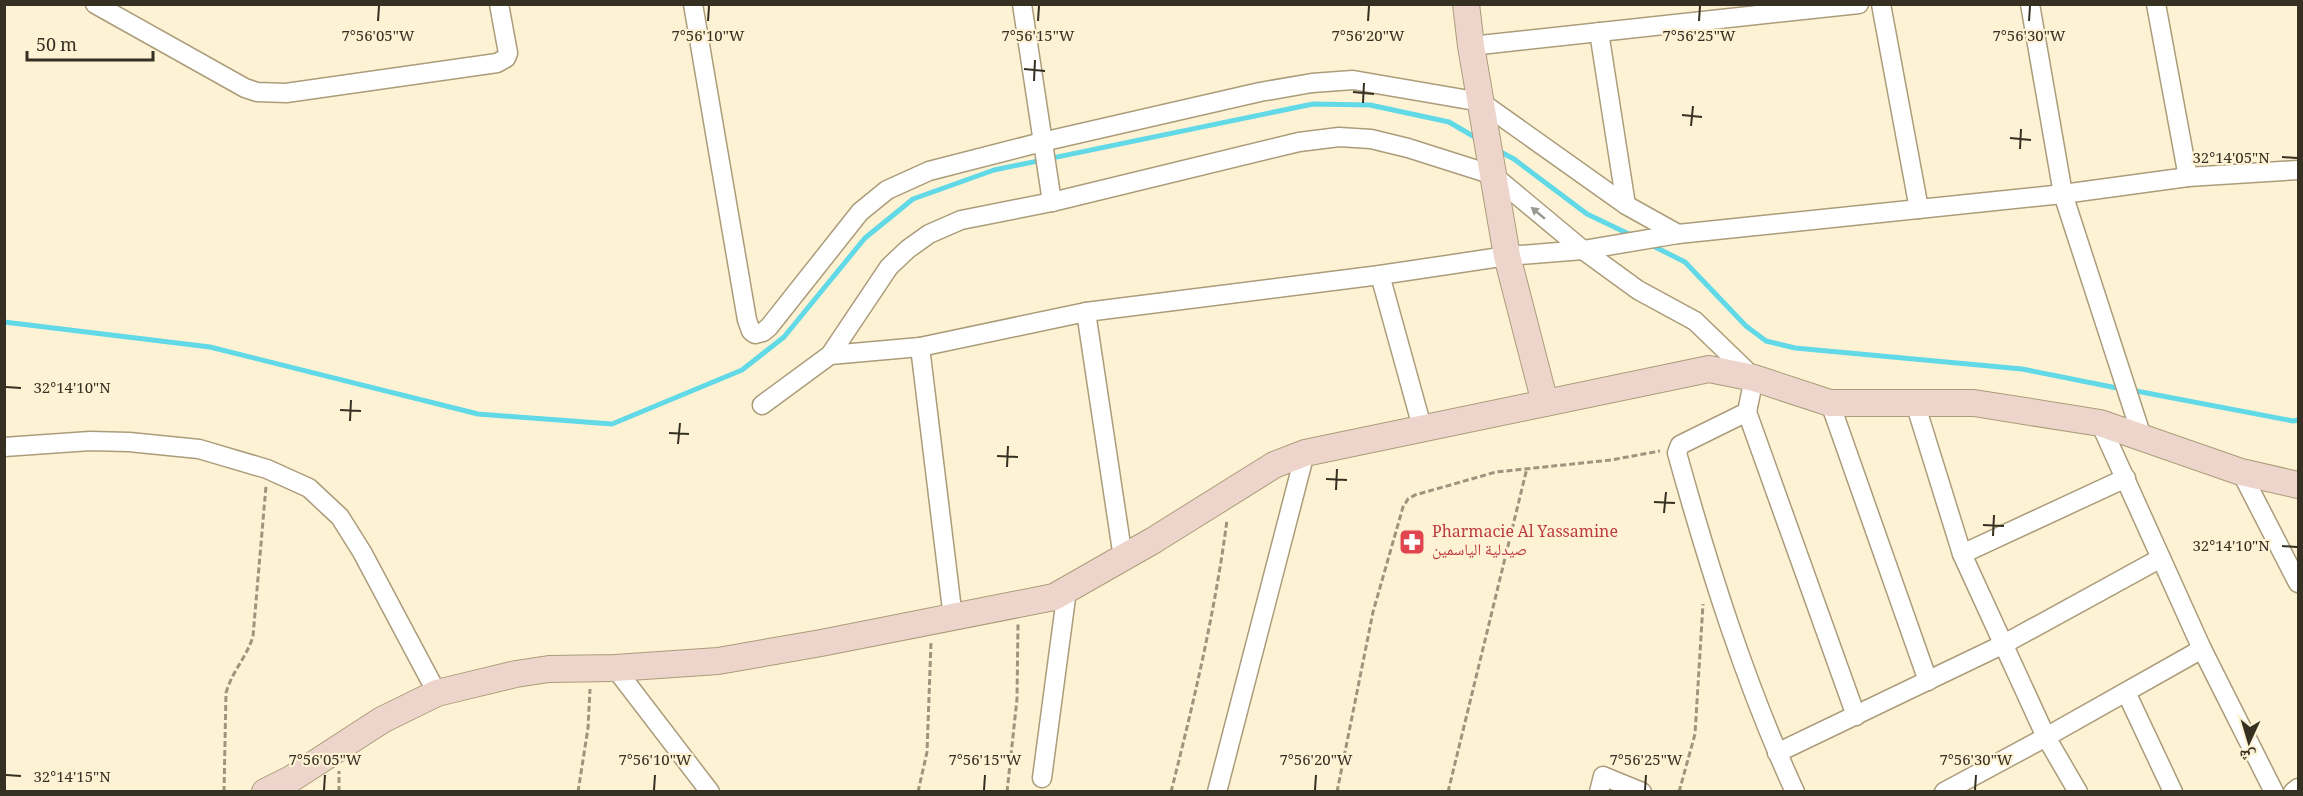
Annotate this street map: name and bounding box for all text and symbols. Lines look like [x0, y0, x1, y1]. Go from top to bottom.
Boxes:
scale bar [27, 24, 153, 62]
text: 7°56'05"W [341, 25, 415, 51]
text: 7°56'10"W [671, 25, 745, 51]
text: 7°56'15"W [1001, 25, 1075, 51]
text: 7°56'20"W [1331, 25, 1405, 51]
text: 7°56'25"W [1662, 25, 1736, 51]
text: 7°56'30"W [1992, 25, 2066, 51]
text: 50 m [36, 32, 77, 62]
text: 32°14'05"N [2192, 147, 2270, 173]
one-way arrow [1530, 206, 1546, 219]
text: 32°14'10"N [33, 377, 111, 403]
place label: Pharmacie Al Yassamine صيدلية الياسمين [1432, 520, 1618, 565]
pharmacy icon: Pharmacie Al Yassamine صيدلية الياسمين [1397, 527, 1427, 557]
text: 32°14'10"N [2192, 535, 2270, 561]
north arrow [2219, 712, 2279, 772]
text: ش [2239, 740, 2258, 769]
text: 7°56'05"W [288, 749, 362, 775]
text: 7°56'10"W [618, 749, 692, 775]
text: 7°56'15"W [948, 749, 1022, 775]
text: 7°56'20"W [1279, 749, 1353, 775]
text: 7°56'25"W [1609, 749, 1683, 775]
text: 7°56'30"W [1939, 749, 2013, 775]
text: 32°14'15"N [33, 766, 111, 792]

